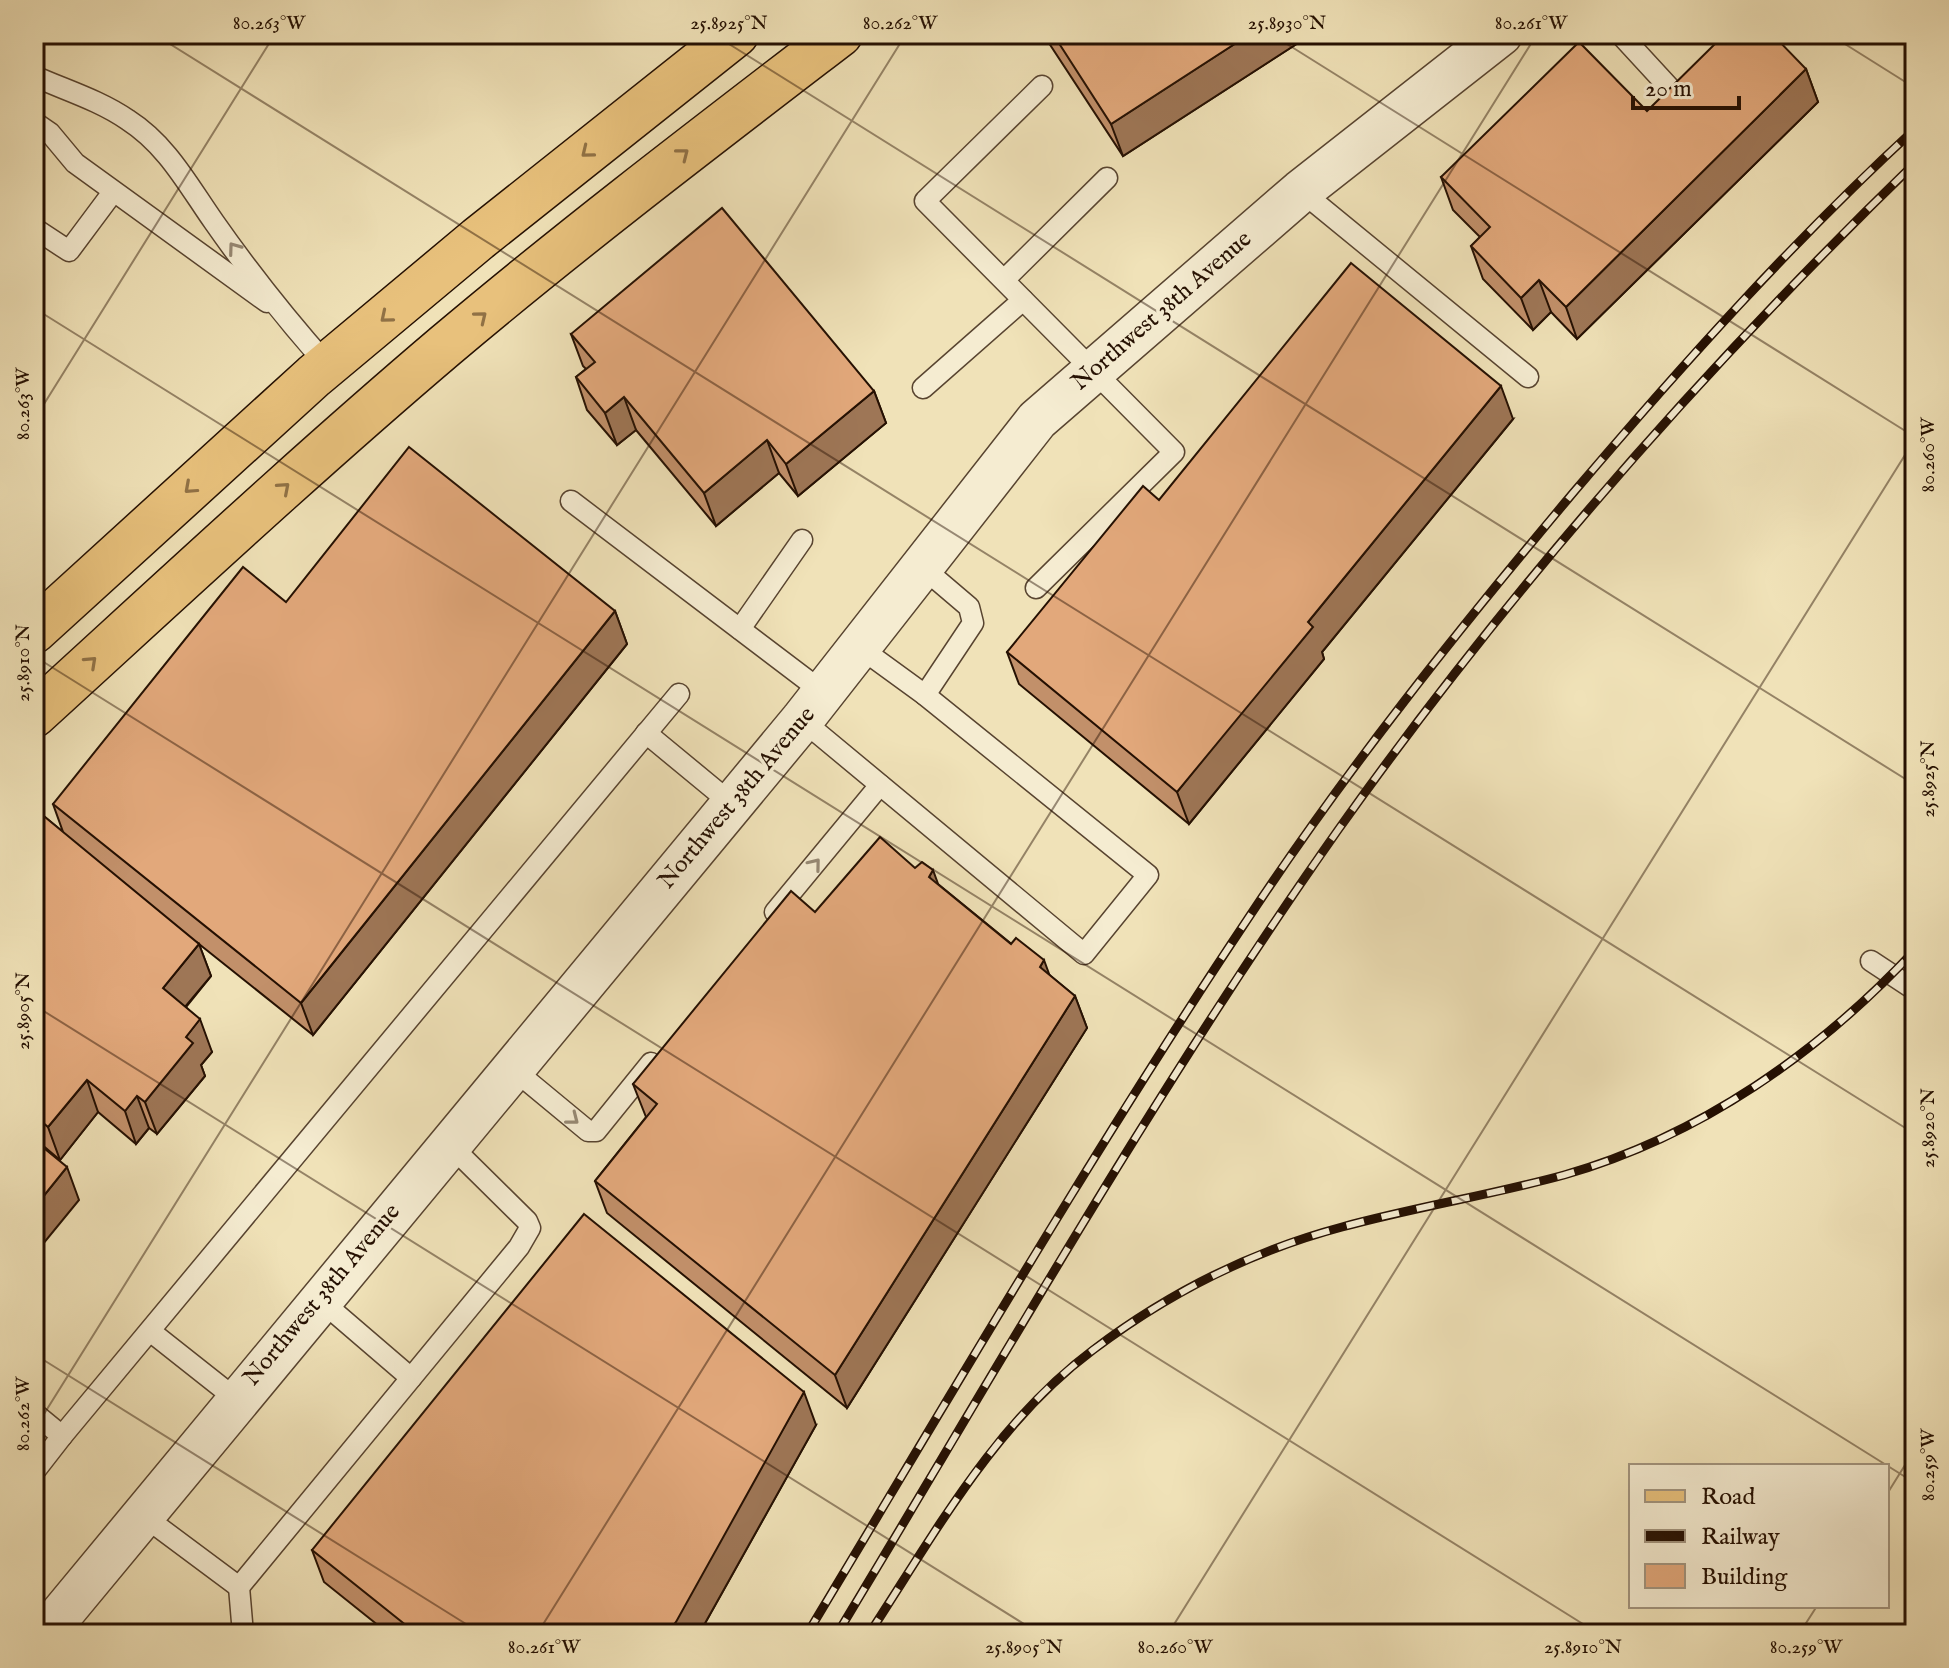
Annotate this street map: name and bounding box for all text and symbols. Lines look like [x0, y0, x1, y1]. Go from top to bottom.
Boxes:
text: 80.263°W [233, 11, 306, 36]
text: 25.8925°N [690, 11, 768, 36]
text: 80.262°W [863, 11, 938, 36]
text: 25.8930°N [1248, 11, 1326, 36]
text: 80.261°W [1495, 11, 1568, 36]
scale bar [1633, 60, 1739, 110]
text: 20 m [1645, 74, 1692, 105]
one-way arrow [582, 142, 596, 157]
one-way arrow [674, 150, 689, 164]
street label: Northwest 38th Avenue [1065, 224, 1259, 398]
one-way arrow [229, 243, 243, 257]
one-way arrow [381, 307, 395, 322]
one-way arrow [472, 313, 487, 327]
text: 80.263°W [11, 367, 36, 440]
text: 80.260°W [1916, 417, 1941, 493]
one-way arrow [185, 478, 200, 492]
one-way arrow [275, 483, 290, 497]
text: 25.8910°N [11, 624, 36, 702]
one-way arrow [82, 658, 97, 672]
street label: Northwest 38th Avenue [652, 700, 822, 896]
text: 25.8925°N [1916, 740, 1941, 818]
one-way arrow [805, 859, 820, 873]
text: 25.8905°N [11, 972, 36, 1050]
text: 25.8920°N [1916, 1088, 1941, 1168]
one-way arrow [564, 1110, 579, 1124]
street label: Northwest 38th Avenue [237, 1197, 407, 1393]
text: 80.262°W [11, 1376, 36, 1451]
text: 80.259°W [1916, 1428, 1941, 1501]
legend [1629, 1464, 1889, 1608]
text: Road [1701, 1482, 1755, 1513]
text: Railway [1701, 1522, 1780, 1553]
text: Building [1701, 1562, 1788, 1593]
text: 80.261°W [508, 1635, 581, 1660]
text: 25.8905°N [985, 1635, 1063, 1660]
text: 80.260°W [1137, 1635, 1213, 1660]
text: 25.8910°N [1544, 1635, 1622, 1660]
text: 80.259°W [1770, 1635, 1843, 1660]

